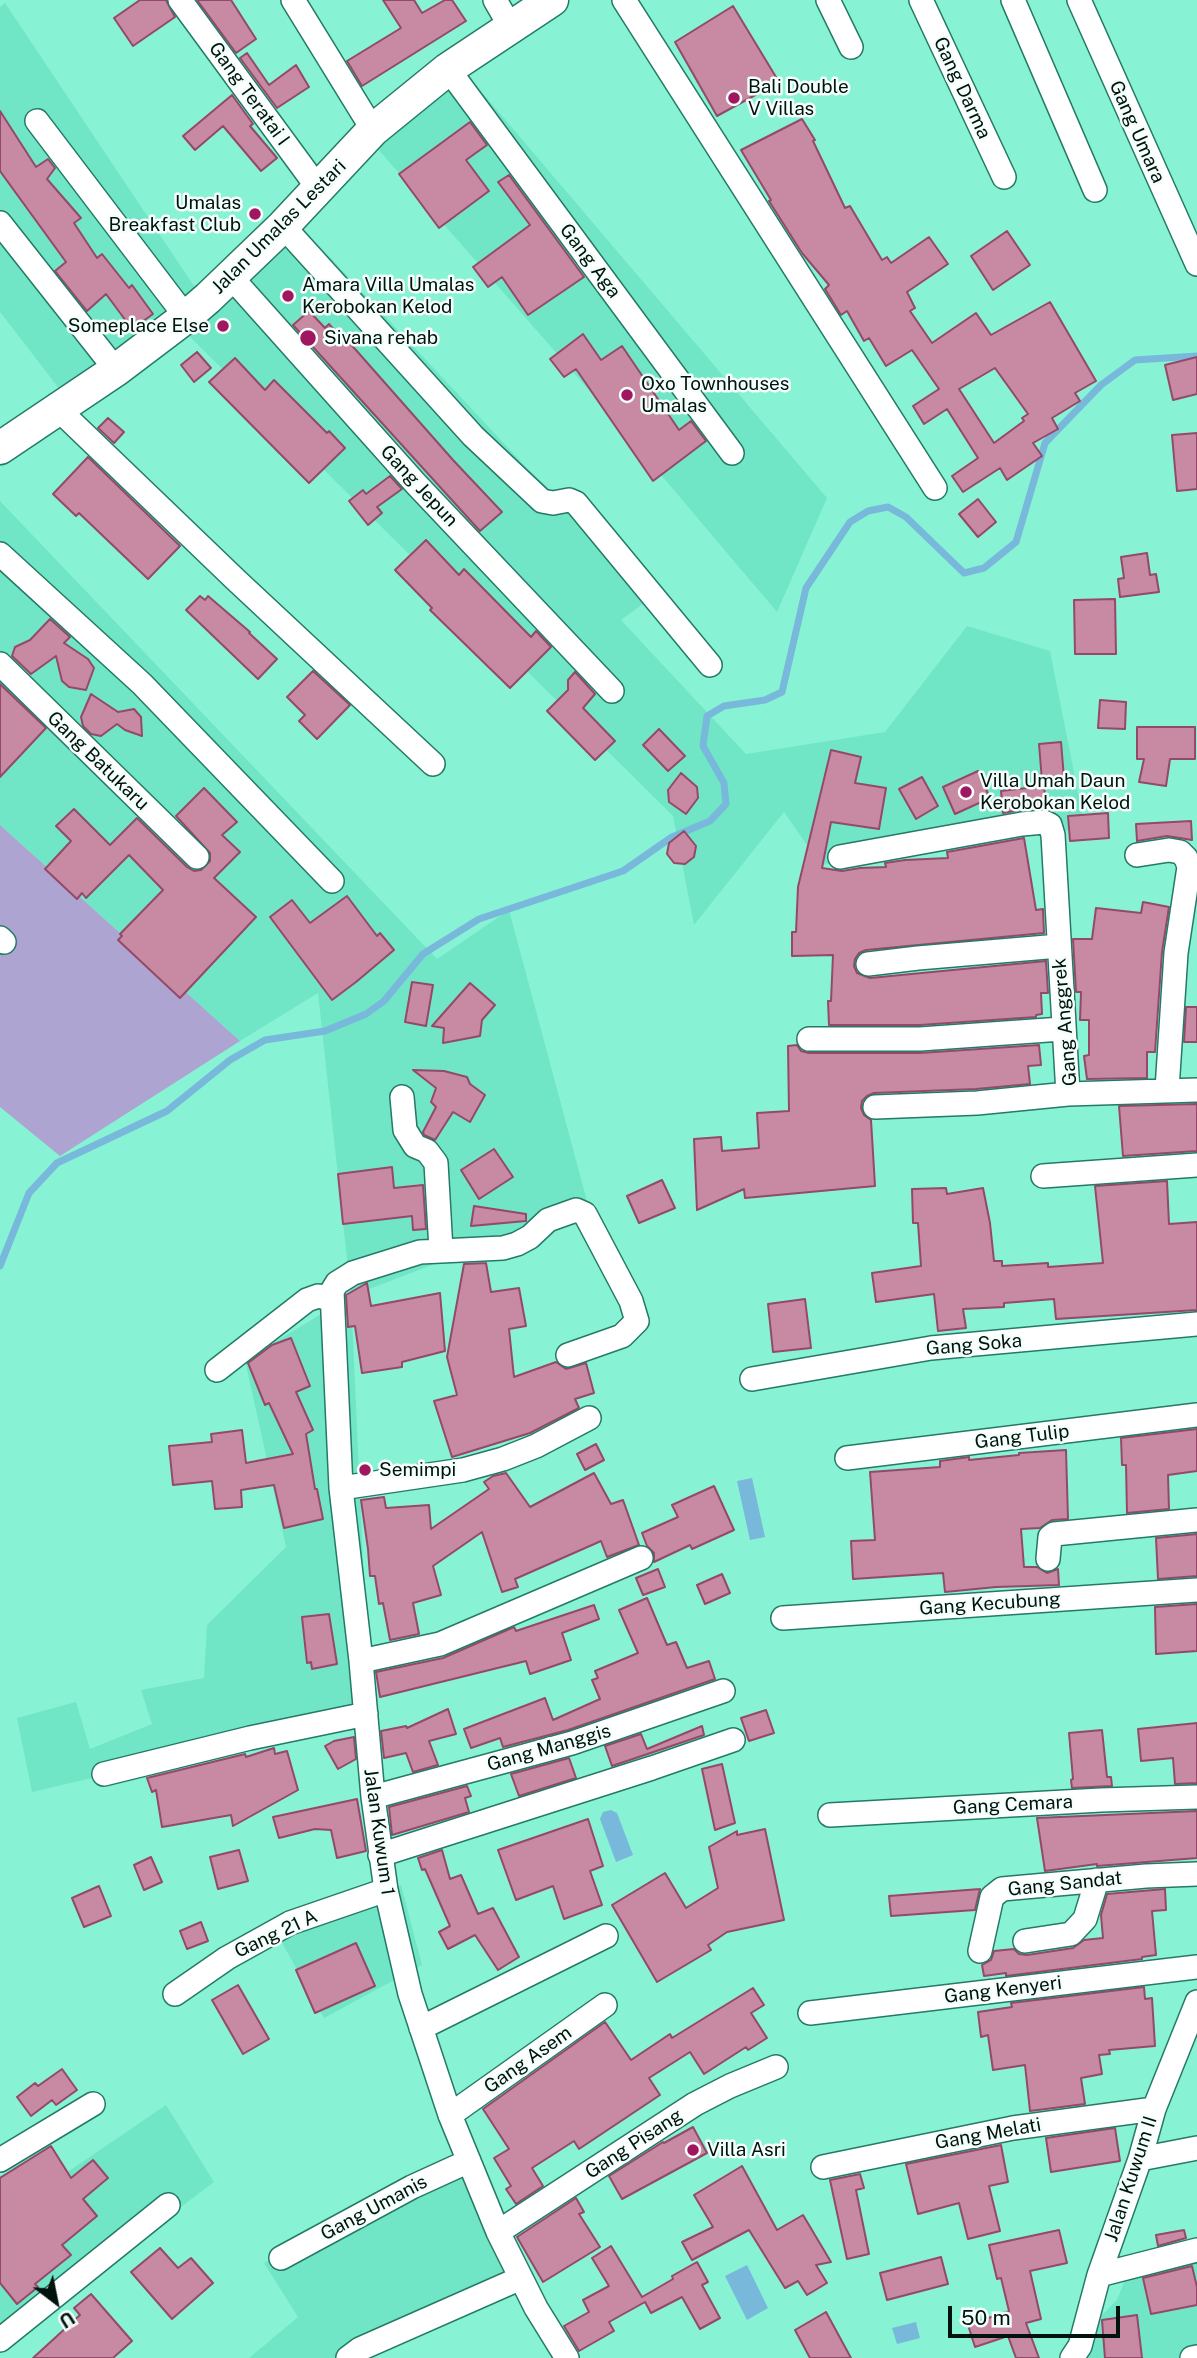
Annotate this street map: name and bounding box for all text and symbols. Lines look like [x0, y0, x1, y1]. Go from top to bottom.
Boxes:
street label: Gang Darma [928, 33, 996, 143]
street label: Gang Teratai I [204, 38, 294, 150]
place label: Bali Double V Villas [748, 76, 849, 120]
street label: Gang Umara [1104, 77, 1170, 187]
marker: Bali Double V Villas [726, 90, 742, 106]
street label: Jalan Umalas Lestari [207, 155, 351, 299]
place label: Umalas Breakfast Club [109, 192, 241, 236]
marker: Umalas Breakfast Club [247, 206, 263, 222]
street label: Gang Aga [555, 219, 625, 303]
place label: Amara Villa Umalas Kerobokan Kelod [302, 274, 474, 318]
marker: Amara Villa Umalas Kerobokan Kelod [280, 288, 296, 304]
place label: Someplace Else [68, 315, 209, 337]
marker: Someplace Else [215, 318, 231, 334]
place label: Sivana rehab [324, 327, 438, 349]
marker: Sivana rehab [298, 328, 318, 348]
place label: Oxo Townhouses Umalas [641, 373, 789, 417]
marker: Oxo Townhouses Umalas [619, 387, 635, 403]
street label: Gang Jepun [375, 440, 463, 532]
street label: Gang Batukaru [42, 707, 154, 815]
place label: Villa Umah Daun Kerobokan Kelod [980, 770, 1130, 814]
marker: Villa Umah Daun Kerobokan Kelod [958, 784, 974, 800]
street label: Gang Anggrek [1048, 957, 1082, 1087]
street label: Gang Soka [925, 1329, 1023, 1361]
street label: Gang Tulip [973, 1420, 1071, 1454]
place label: Semimpi [379, 1459, 456, 1481]
marker: Semimpi [357, 1462, 373, 1478]
street label: Gang Kecubung [919, 1588, 1061, 1620]
street label: Gang Manggis [484, 1719, 614, 1777]
street label: Jalan Kuwum 1 [359, 1767, 399, 1897]
street label: Gang Cemara [952, 1790, 1074, 1820]
street label: Gang Sandat [1007, 1867, 1123, 1901]
street label: Gang 21 A [231, 1905, 321, 1963]
street label: Gang Kenyeri [943, 1971, 1063, 2009]
street label: Gang Asem [480, 2021, 576, 2099]
street label: Gang Pisang [581, 2104, 687, 2184]
street label: Gang Melati [933, 2113, 1043, 2155]
street label: Jalan Kuwum II [1100, 2113, 1162, 2245]
place label: Villa Asri [707, 2139, 786, 2161]
marker: Villa Asri [685, 2142, 701, 2158]
street label: Gang Umanis [317, 2170, 431, 2246]
north arrow [21, 2267, 91, 2337]
scale bar [952, 2292, 1124, 2336]
text: 50 m [961, 2305, 1011, 2330]
text: U [55, 2307, 79, 2333]

